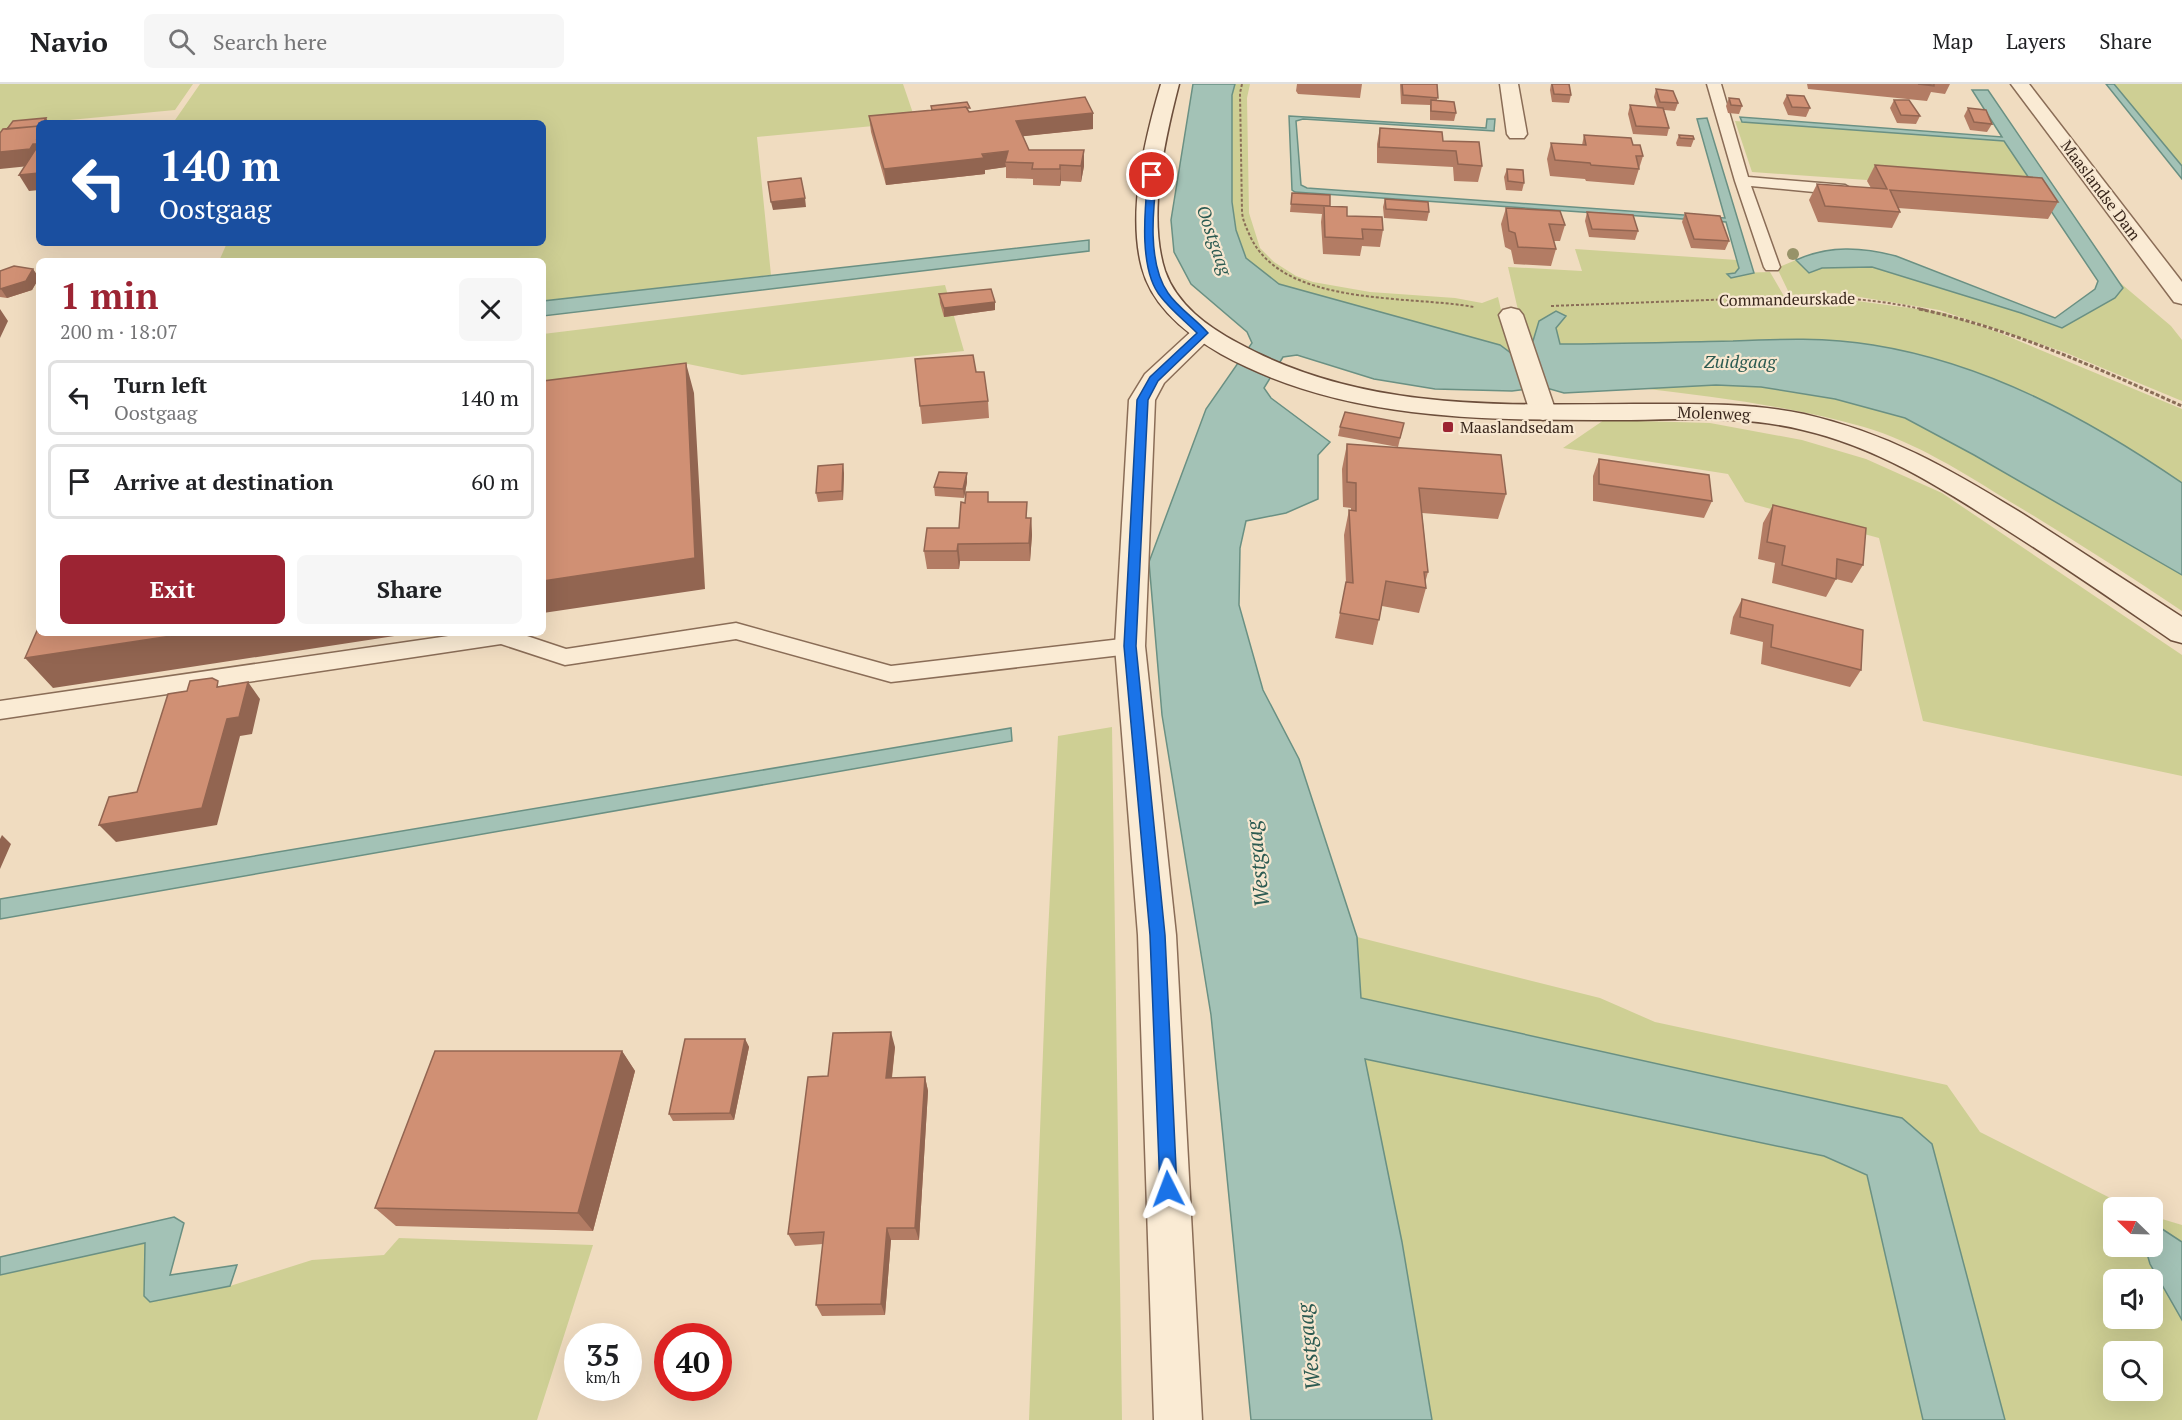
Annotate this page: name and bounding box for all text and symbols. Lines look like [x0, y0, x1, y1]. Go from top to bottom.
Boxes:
search box [144, 14, 564, 68]
text: Navio [30, 23, 108, 60]
icon: search [165, 25, 198, 58]
text: Search here [213, 27, 327, 56]
text: Map [1932, 27, 1973, 55]
text: Layers [2006, 27, 2066, 55]
text: Share [2099, 27, 2152, 55]
street label: Maaslandse Dam [2056, 135, 2146, 245]
text: 140 m [159, 137, 280, 193]
icon: left [60, 144, 138, 222]
pin [1126, 149, 1177, 200]
icon: arrive [1135, 158, 1168, 191]
text: Oostgaag [159, 191, 271, 227]
water label: Oostgaag [1192, 202, 1239, 279]
text: 1 min [60, 272, 158, 319]
button: close [459, 278, 522, 341]
street label: Commandeurskade [1719, 287, 1855, 311]
text: 200 m · 18:07 [60, 318, 178, 345]
water label: Zuidgaag [1704, 349, 1777, 373]
text: Turn left [114, 370, 207, 399]
icon: left [63, 381, 96, 414]
text: 140 m [459, 383, 519, 412]
text: Oostgaag [114, 399, 197, 426]
street label: Molenweg [1677, 401, 1751, 425]
place label: Maaslandsedam [1460, 416, 1574, 438]
marker: Maaslandsedam [1441, 420, 1455, 434]
icon: arrive [63, 465, 96, 498]
text: Arrive at destination [114, 467, 333, 496]
text: 60 m [471, 467, 519, 496]
button: Exit [60, 555, 285, 624]
button: Share [297, 555, 522, 624]
water label: Westgaag [1238, 818, 1275, 909]
position arrow [1136, 1157, 1200, 1221]
north arrow [2103, 1197, 2163, 1257]
map controls [2103, 1197, 2163, 1401]
button: sound [2103, 1269, 2163, 1329]
water label: Westgaag [1289, 1301, 1326, 1392]
speed limit sign: 40 [654, 1323, 732, 1401]
text: 35 [586, 1335, 620, 1375]
button: search [2103, 1341, 2163, 1401]
text: km/h [586, 1367, 620, 1387]

